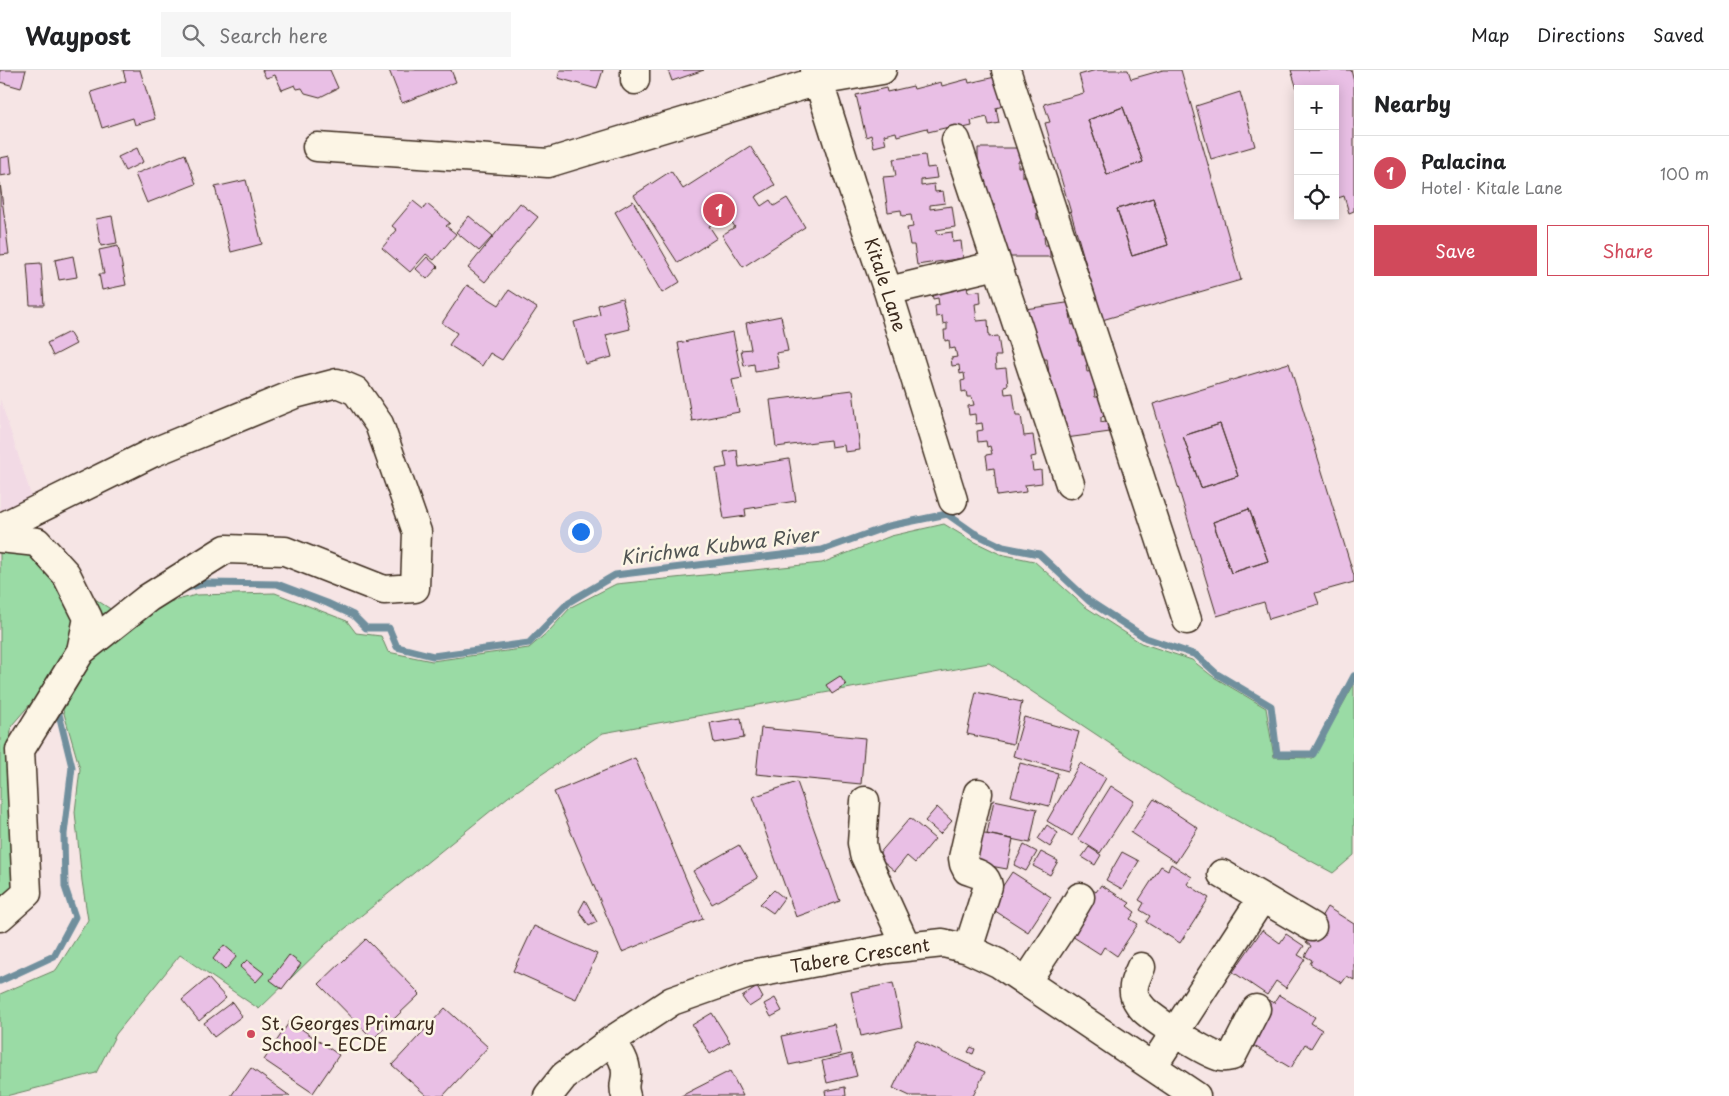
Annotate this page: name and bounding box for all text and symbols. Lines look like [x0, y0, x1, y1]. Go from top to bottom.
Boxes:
search box [161, 12, 511, 57]
text: Waypost [25, 17, 131, 53]
icon: search [179, 21, 207, 49]
text: Search here [219, 21, 328, 49]
text: Map [1471, 21, 1509, 48]
text: Directions [1537, 21, 1625, 48]
text: Saved [1653, 21, 1704, 48]
map controls [1294, 85, 1339, 220]
button: + [1294, 85, 1339, 130]
text: Nearby [1374, 87, 1451, 119]
button: − [1294, 130, 1339, 175]
text: Palacina [1421, 147, 1506, 175]
text: 1 [1386, 161, 1394, 185]
text: 100 m [1660, 161, 1709, 185]
button: locate [1294, 175, 1339, 220]
text: Hotel · Kitale Lane [1421, 175, 1563, 199]
pin: 1 [703, 191, 735, 229]
button: Save [1374, 225, 1537, 276]
button: Share [1547, 225, 1709, 276]
street label: Kitale Lane [859, 234, 914, 335]
your location [568, 519, 594, 545]
water label: Kirichwa Kubwa River [619, 519, 821, 571]
street label: Tabere Crescent [788, 930, 931, 979]
place label: St. Georges Primary School - ECDE [261, 1009, 435, 1057]
marker: St. Georges Primary School - ECDE [245, 1028, 257, 1040]

